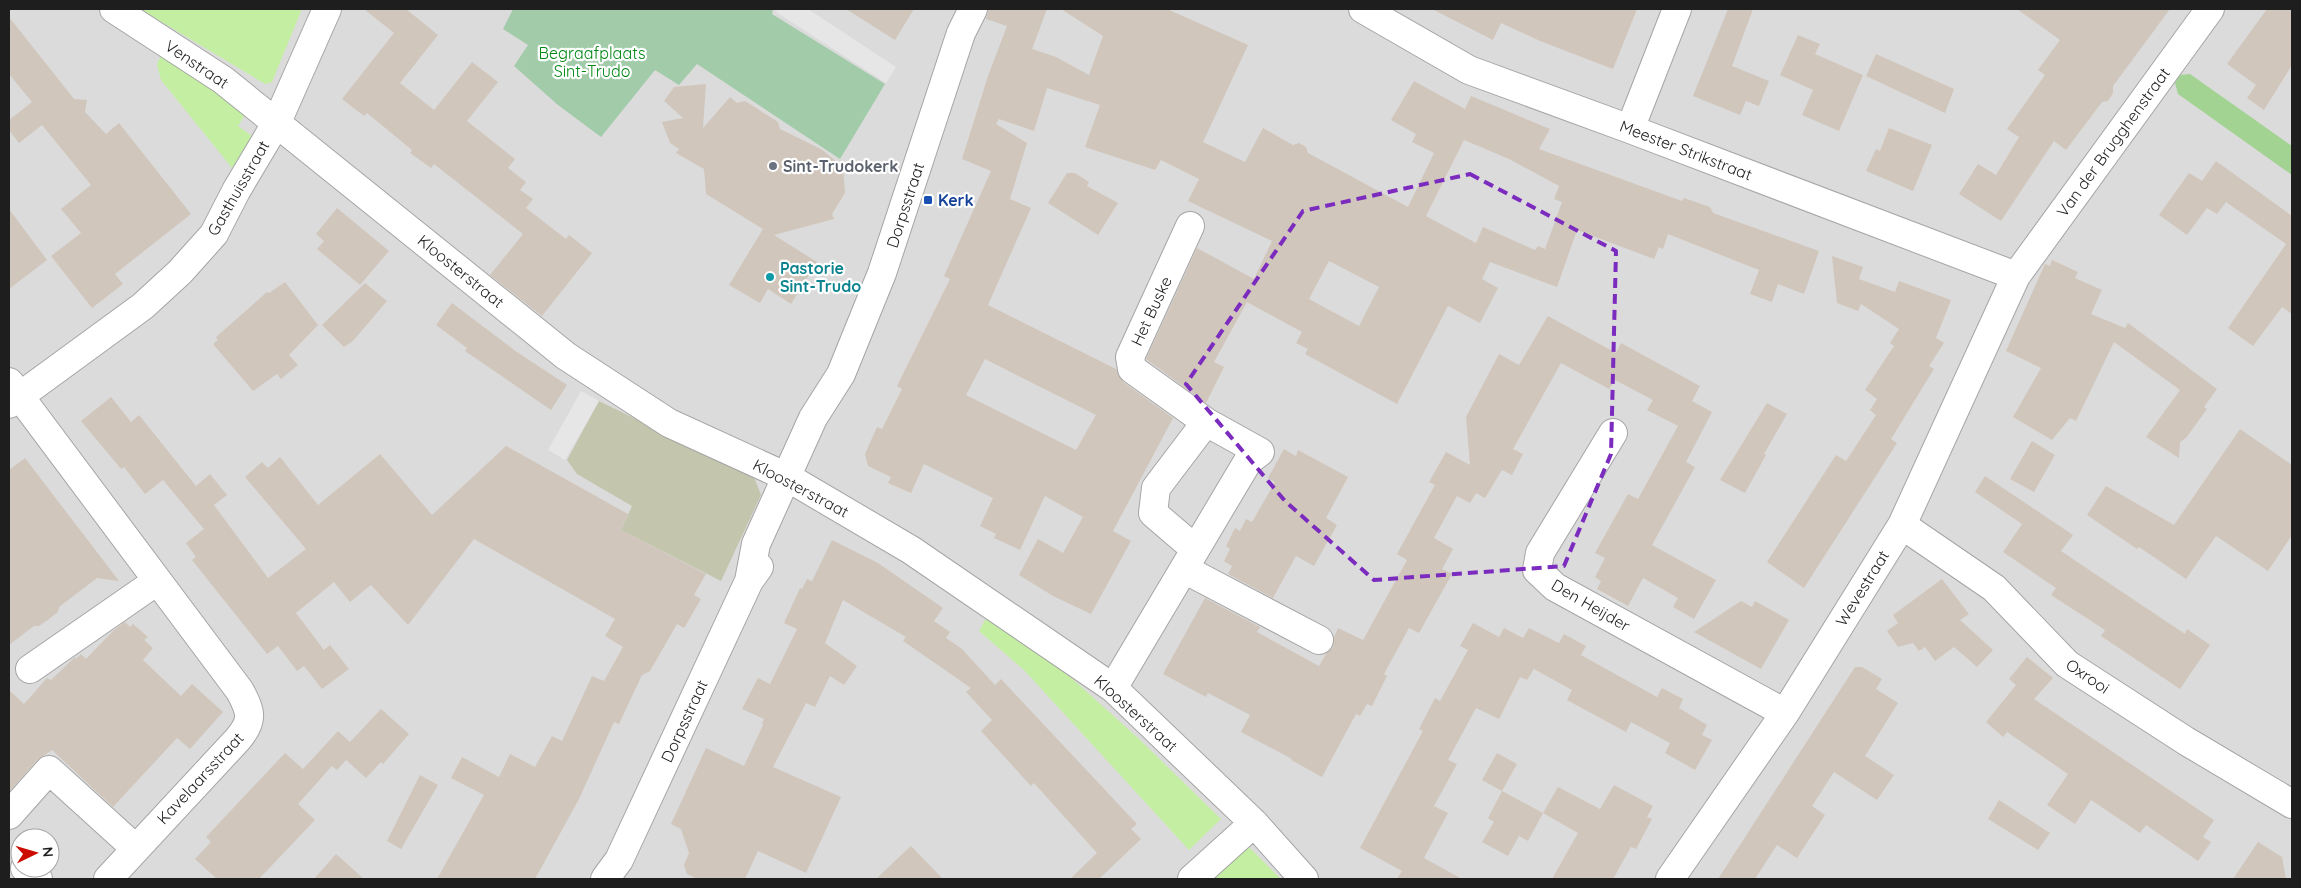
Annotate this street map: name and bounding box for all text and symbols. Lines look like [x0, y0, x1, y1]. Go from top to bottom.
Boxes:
street label: Venstraat [161, 35, 233, 93]
park label: Begraafplaats Sint-Trudo [539, 43, 645, 81]
street label: Van der Brugghenstraat [2052, 63, 2174, 221]
street label: Meester Strikstraat [1617, 116, 1755, 184]
street label: Gasthuisstraat [203, 137, 273, 239]
place label: Sint-Trudokerk [783, 156, 898, 176]
marker: Sint-Trudokerk [767, 160, 779, 172]
street label: Dorpsstraat [882, 160, 928, 250]
place label: Kerk [938, 190, 974, 210]
marker: Kerk [922, 194, 934, 206]
street label: Kloosterstraat [414, 230, 508, 312]
place label: Pastorie Sint-Trudo [780, 258, 861, 296]
marker: Pastorie Sint-Trudo [764, 271, 776, 283]
street label: Het Buske [1126, 273, 1176, 349]
street label: Kloosterstraat [750, 454, 852, 522]
street label: Wevestraat [1831, 546, 1893, 630]
street label: Den Heijder [1548, 574, 1634, 636]
street label: Oxrooi [2062, 654, 2114, 698]
street label: Kloosterstraat [1090, 670, 1182, 756]
street label: Dorpsstraat [656, 677, 712, 765]
street label: Kavelaarsstraat [152, 728, 248, 828]
north arrow [10, 828, 60, 878]
text: N [39, 846, 57, 858]

